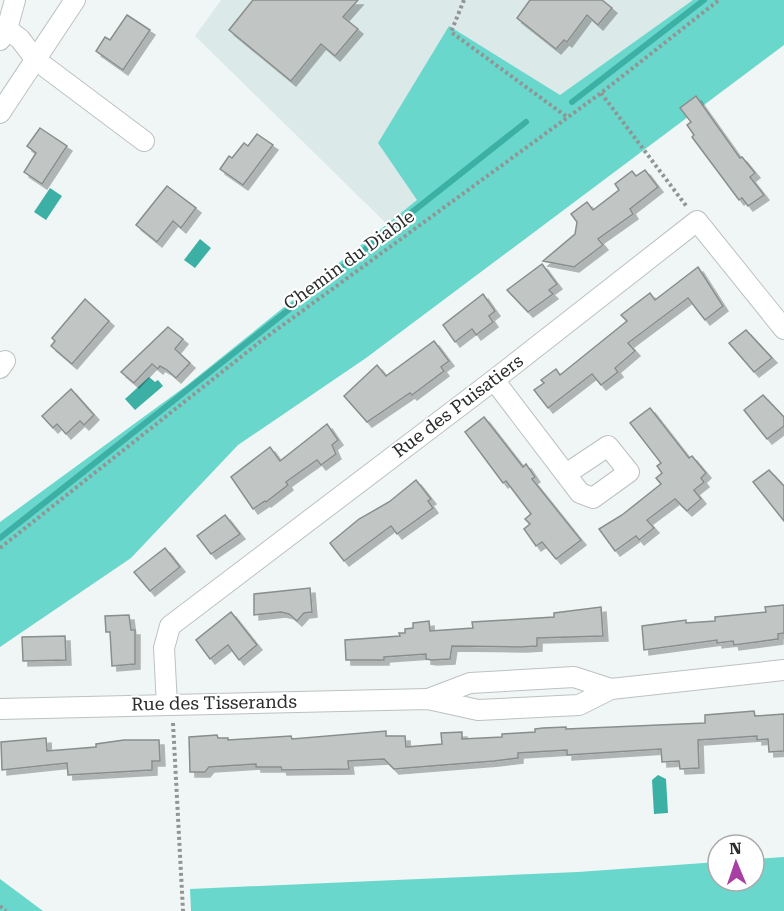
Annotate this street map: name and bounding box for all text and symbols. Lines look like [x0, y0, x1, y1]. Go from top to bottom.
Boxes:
street label: Chemin du Diable [279, 205, 418, 314]
street label: Rue des Puisatiers [388, 350, 527, 461]
street label: Rue des Tisserands [131, 691, 297, 714]
north arrow [706, 833, 766, 893]
text: N [729, 839, 742, 858]

